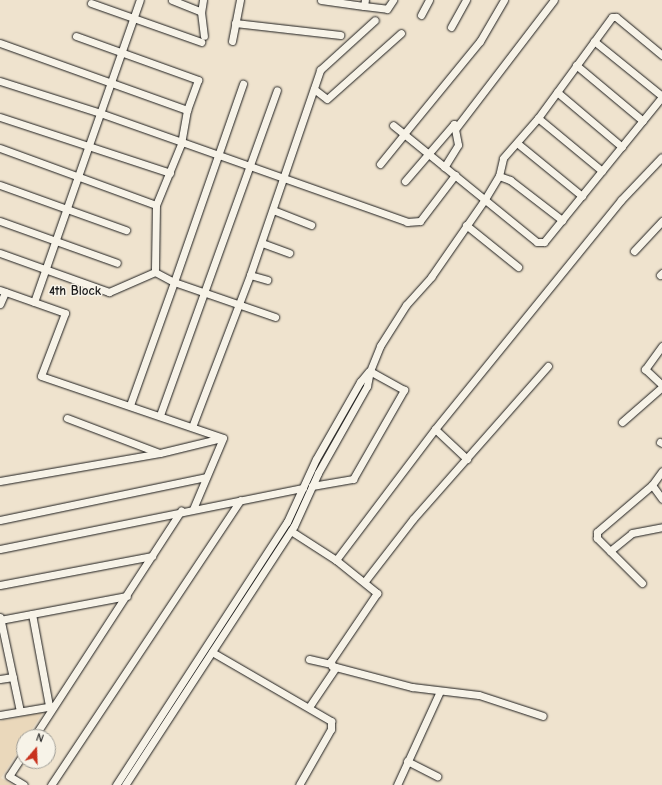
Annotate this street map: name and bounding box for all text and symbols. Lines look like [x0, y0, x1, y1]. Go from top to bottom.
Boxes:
district label: 4th Block [49, 283, 101, 299]
north arrow [16, 729, 56, 769]
text: N [34, 731, 45, 745]

